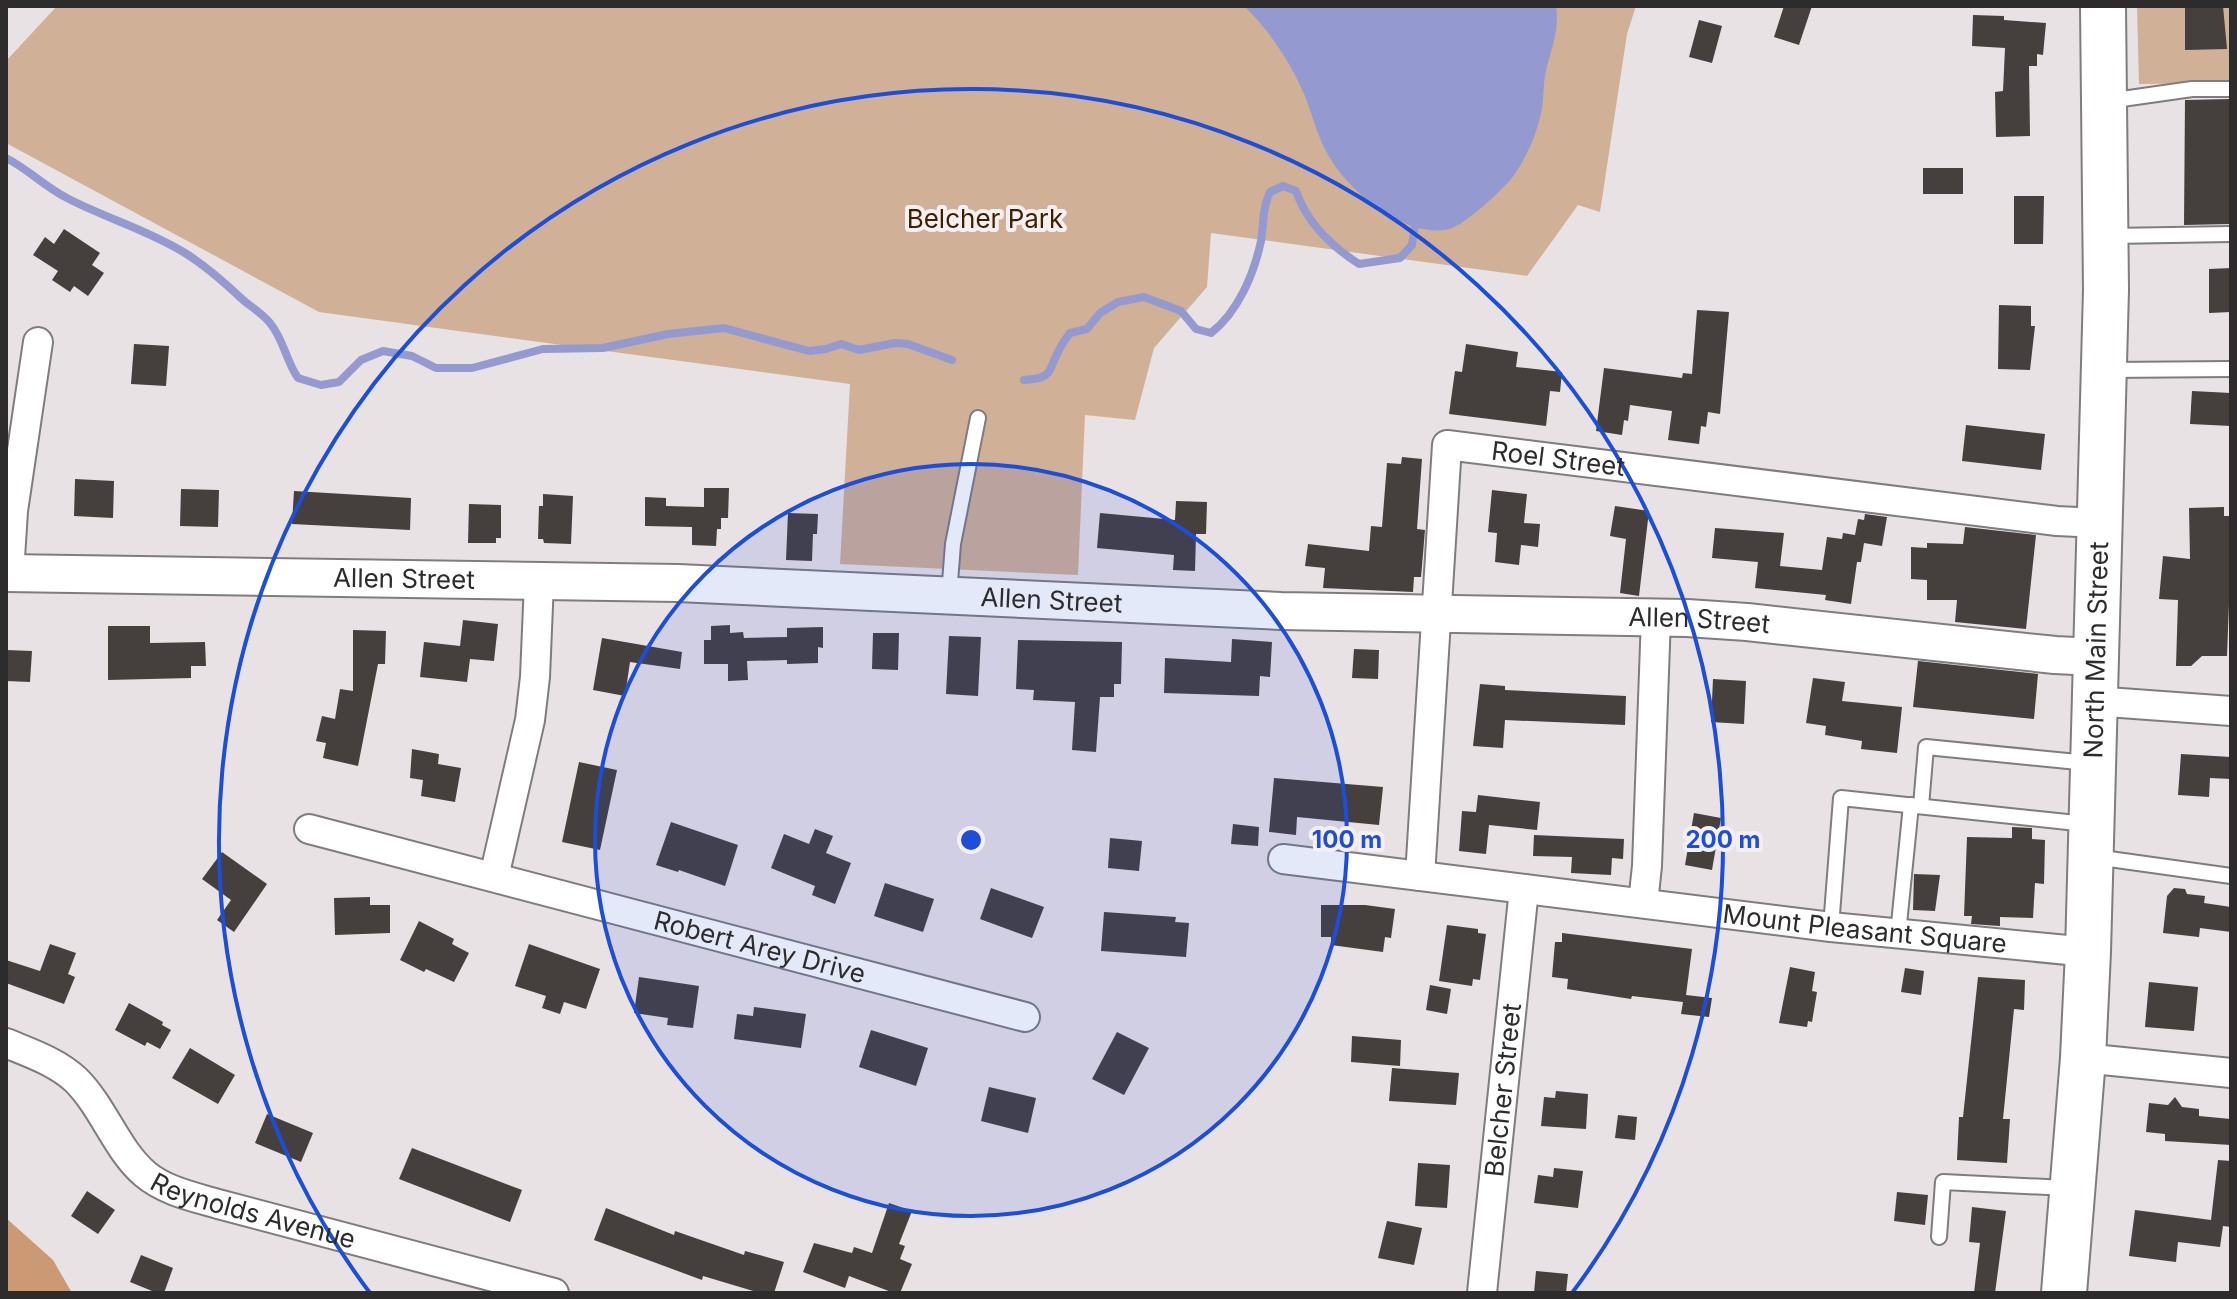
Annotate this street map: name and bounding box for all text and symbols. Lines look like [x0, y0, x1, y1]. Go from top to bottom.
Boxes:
park label: Belcher Park [907, 203, 1063, 234]
street label: Roel Street [1490, 435, 1627, 482]
street label: North Main Street [2077, 541, 2114, 759]
street label: Allen Street [333, 562, 475, 595]
street label: Allen Street [980, 581, 1123, 619]
street label: Allen Street [1628, 601, 1772, 639]
text: 100 m [1312, 825, 1382, 854]
text: 200 m [1685, 825, 1761, 854]
centre of rings [957, 826, 985, 854]
street label: Mount Pleasant Square [1721, 898, 2008, 959]
street label: Robert Arey Drive [651, 904, 869, 989]
street label: Belcher Street [1478, 1002, 1527, 1178]
street label: Reynolds Avenue [145, 1166, 359, 1255]

